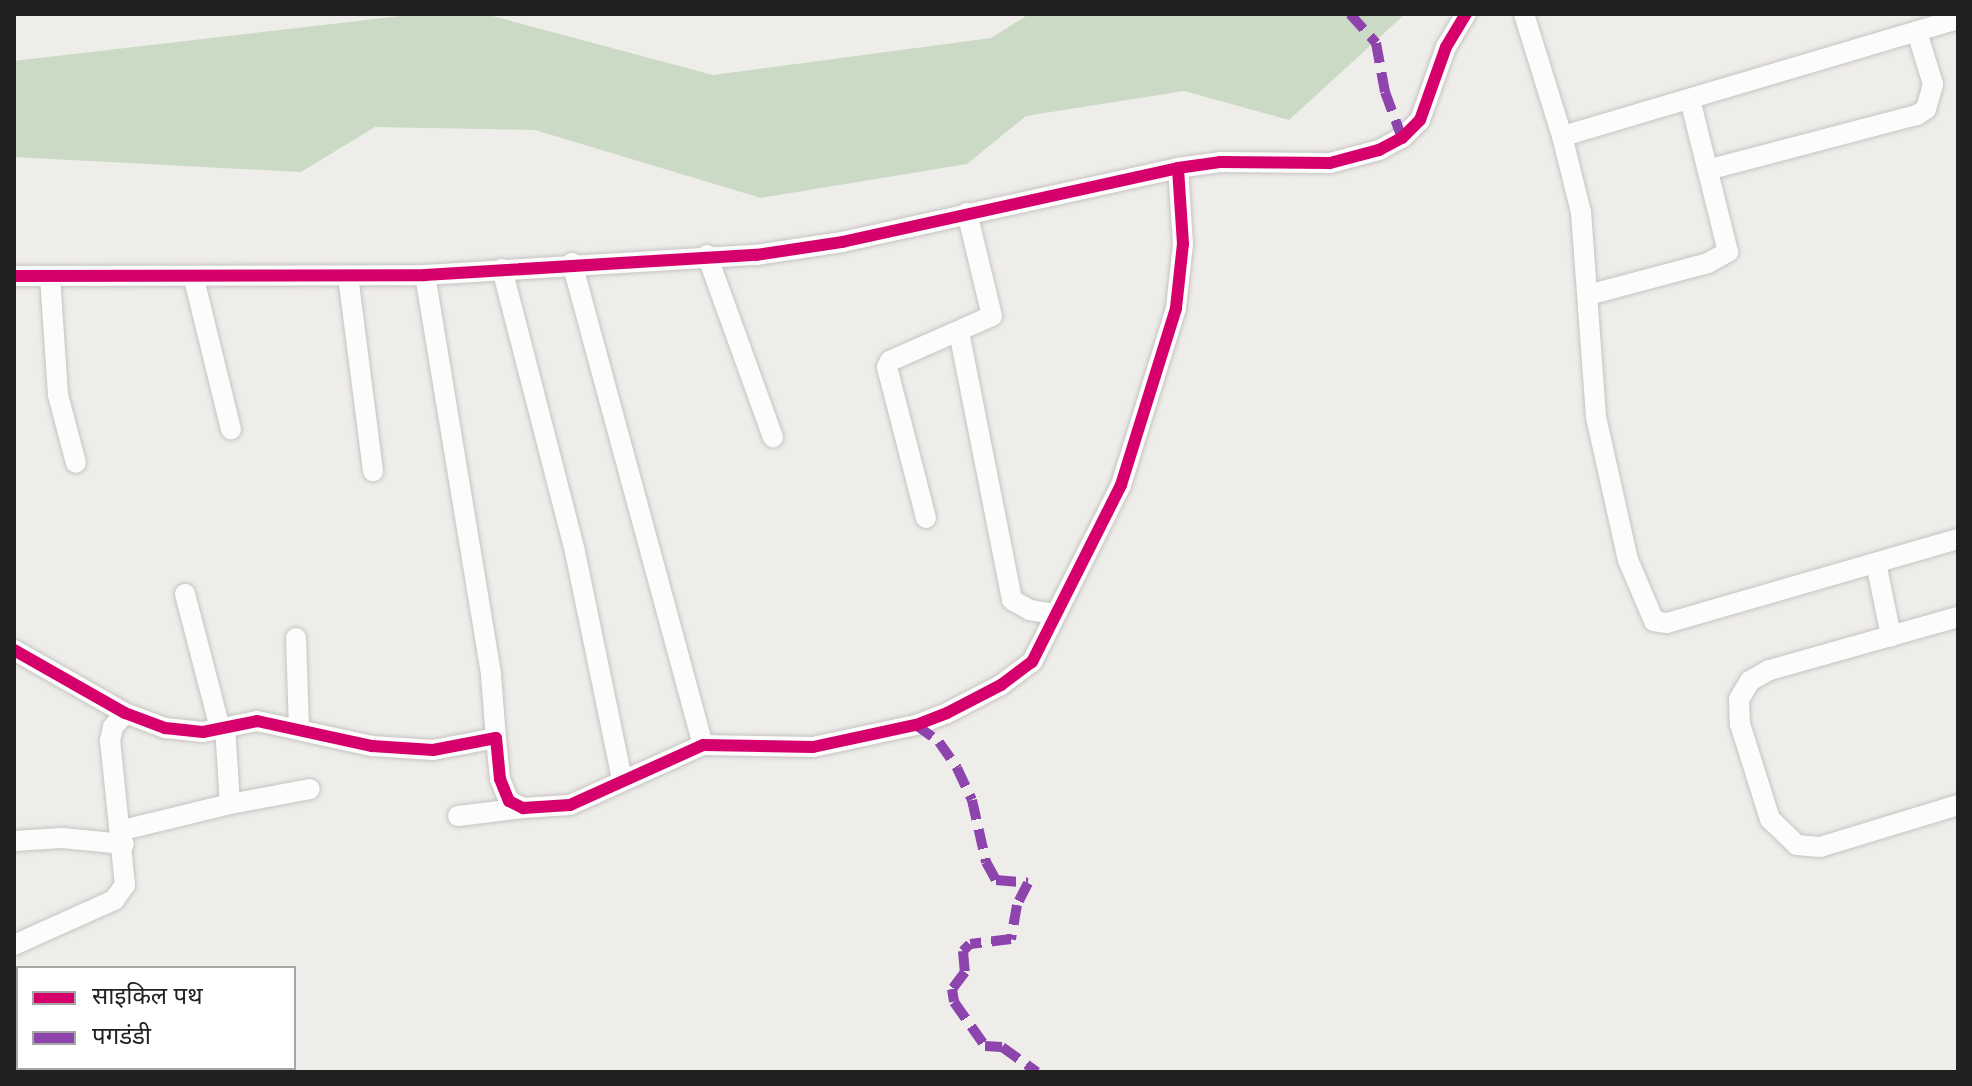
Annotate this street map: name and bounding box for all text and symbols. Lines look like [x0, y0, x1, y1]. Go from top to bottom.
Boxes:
legend [16, 966, 296, 1070]
text: साइकिल पथ [92, 982, 202, 1010]
text: पगडंडी [92, 1022, 151, 1050]

